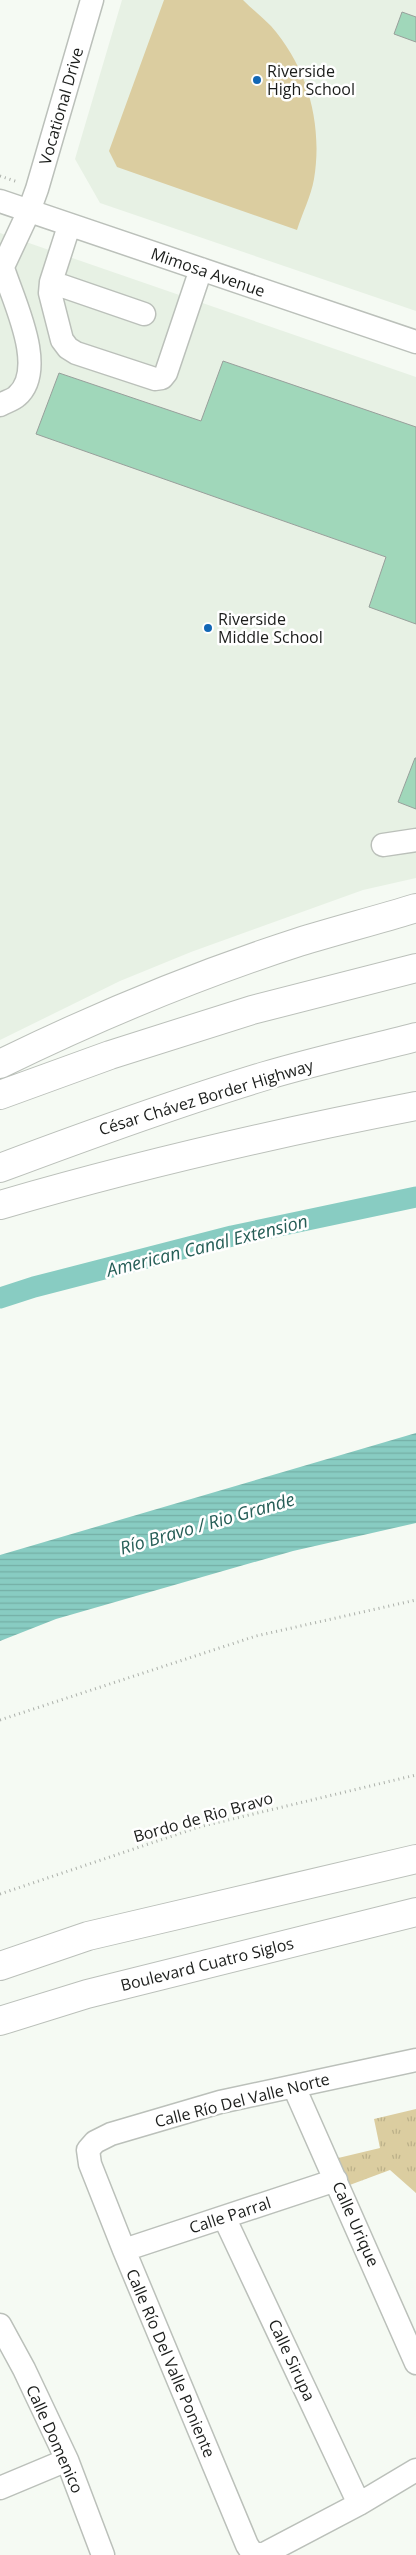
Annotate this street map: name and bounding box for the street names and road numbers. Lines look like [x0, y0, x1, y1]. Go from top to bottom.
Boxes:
street label: Vocational Drive [34, 45, 88, 167]
street label: Mimosa Avenue [148, 242, 268, 302]
street label: César Chávez Border Highway [96, 1054, 317, 1140]
street label: Bordo de Rio Bravo [131, 1787, 275, 1847]
street label: Boulevard Cuatro Siglos [118, 1932, 296, 1996]
street label: Calle Río Del Valle Norte [152, 2068, 332, 2132]
street label: Calle Urique [327, 2178, 385, 2270]
street label: Calle Parral [186, 2191, 274, 2239]
street label: Calle Río Del Valle Poniente [121, 2265, 221, 2461]
street label: Calle Sirupa [263, 2315, 321, 2405]
street label: Calle Domenico [21, 2381, 89, 2497]

